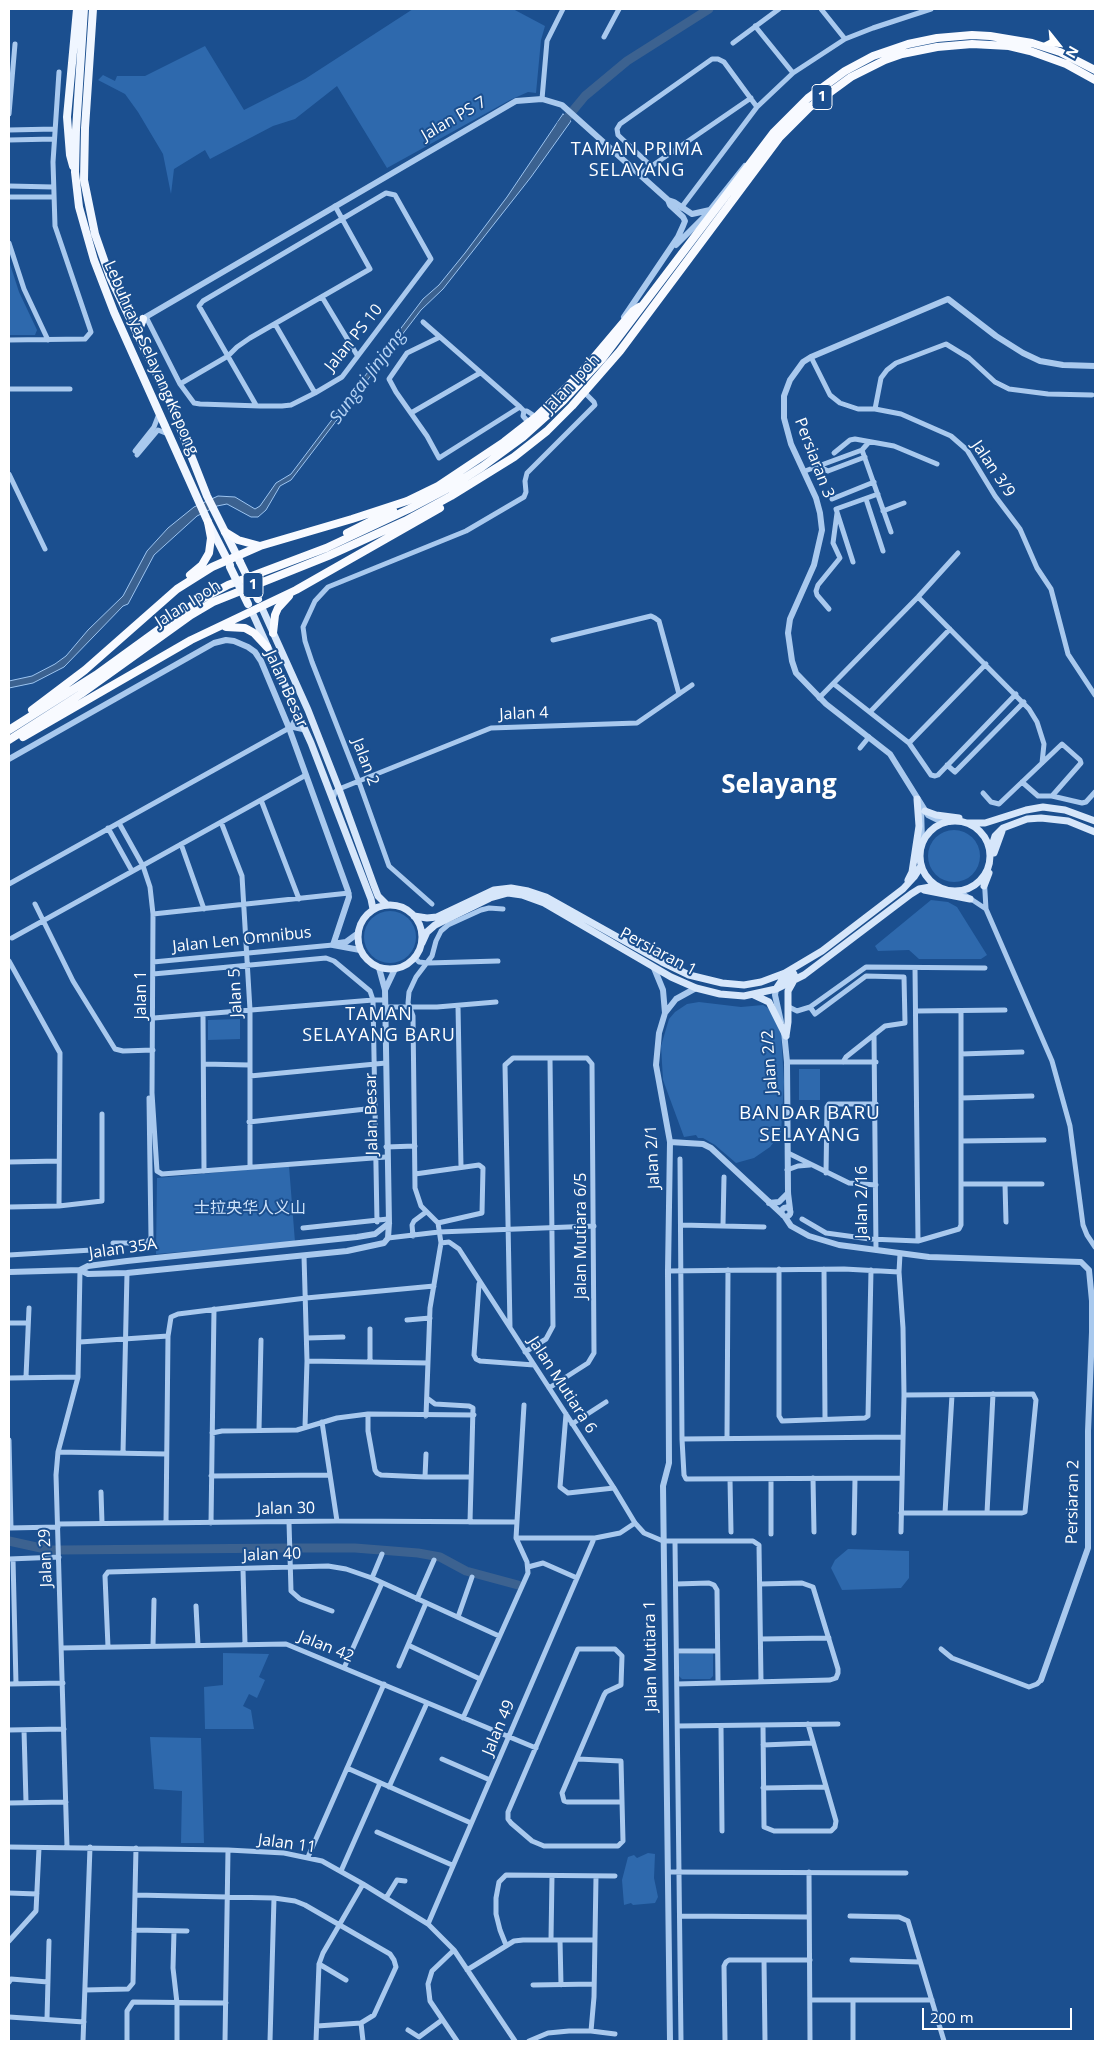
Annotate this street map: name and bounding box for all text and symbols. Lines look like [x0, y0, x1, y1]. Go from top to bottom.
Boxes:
north arrow [1034, 20, 1084, 70]
text: N [1061, 43, 1084, 62]
road number: 1 [812, 84, 832, 110]
street label: Jalan PS 7 [418, 93, 490, 145]
district label: TAMAN PRIMA SELAYANG [569, 139, 705, 182]
street label: Lebuhraya Selayang Kepong [99, 258, 203, 458]
street label: Jalan PS 10 [321, 301, 387, 375]
water label: Sungai Jinjang [325, 325, 411, 429]
street label: Jalan Ipoh [540, 350, 604, 418]
street label: Persiaran 3 [790, 415, 838, 501]
street label: Jalan 3/9 [967, 437, 1019, 501]
road number: 1 [243, 572, 263, 598]
street label: Jalan Ipoh [152, 576, 224, 632]
street label: Jalan Besar [260, 647, 312, 731]
street label: Jalan 4 [499, 704, 549, 724]
street label: Jalan 2 [347, 736, 383, 788]
district label: Selayang [721, 770, 837, 802]
street label: Jalan Len Omnibus [172, 923, 312, 957]
street label: Persiaran 1 [616, 924, 700, 980]
street label: Jalan 5 [225, 968, 247, 1018]
street label: Jalan 1 [131, 970, 151, 1020]
district label: TAMAN SELAYANG BARU [301, 1004, 457, 1046]
street label: Jalan 2/2 [758, 1029, 782, 1095]
street label: Jalan Besar [362, 1073, 382, 1155]
district label: BANDAR BARU SELAYANG [738, 1103, 882, 1147]
street label: Jalan 2/1 [642, 1124, 664, 1190]
street label: Jalan 2/16 [852, 1165, 872, 1239]
street label: Jalan Mutiara 6/5 [571, 1173, 591, 1299]
park label: 士拉央华人义山 [194, 1198, 306, 1218]
street label: Jalan 35A [88, 1235, 158, 1263]
street label: Jalan Mutiara 6 [524, 1333, 600, 1437]
street label: Persiaran 2 [1063, 1460, 1083, 1544]
street label: Jalan 30 [257, 1499, 315, 1519]
street label: Jalan 29 [35, 1528, 57, 1588]
street label: Jalan 40 [242, 1544, 302, 1566]
street label: Jalan Mutiara 1 [640, 1600, 662, 1712]
street label: Jalan 42 [295, 1627, 357, 1667]
street label: Jalan 49 [479, 1697, 519, 1759]
street label: Jalan 11 [257, 1830, 317, 1858]
scale bar [924, 1998, 1074, 2030]
text: 200 m [930, 2007, 974, 2027]

